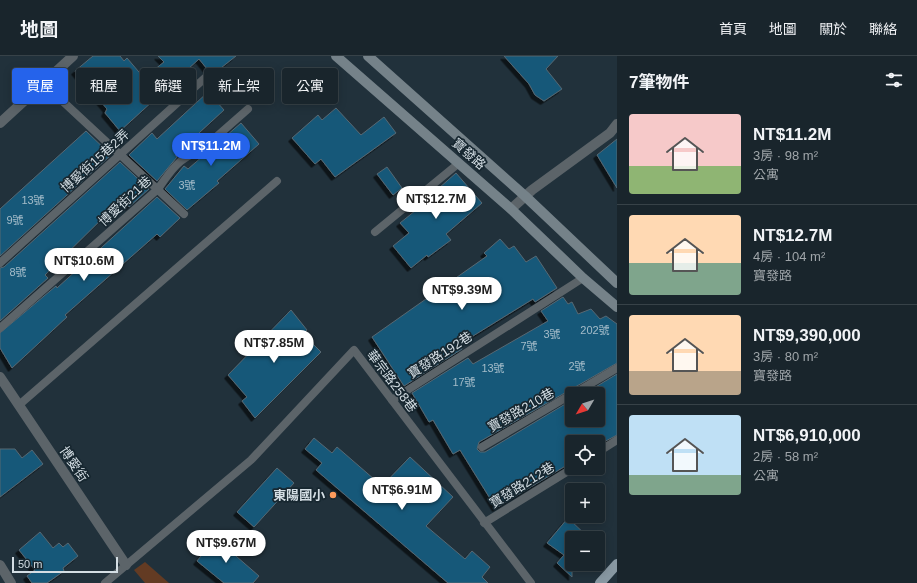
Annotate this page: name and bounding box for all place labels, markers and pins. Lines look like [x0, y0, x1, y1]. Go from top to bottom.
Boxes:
pin: NT$11.2M [170, 133, 252, 167]
pin: NT$12.7M [395, 186, 477, 220]
pin: NT$10.6M [43, 248, 125, 282]
pin: NT$9.39M [421, 277, 503, 311]
pin: NT$7.85M [233, 330, 315, 364]
pin: NT$6.91M [361, 477, 443, 511]
place label: 東陽國小 [273, 488, 326, 503]
marker: 東陽國小 [328, 490, 338, 500]
pin: NT$9.67M [185, 530, 267, 564]

